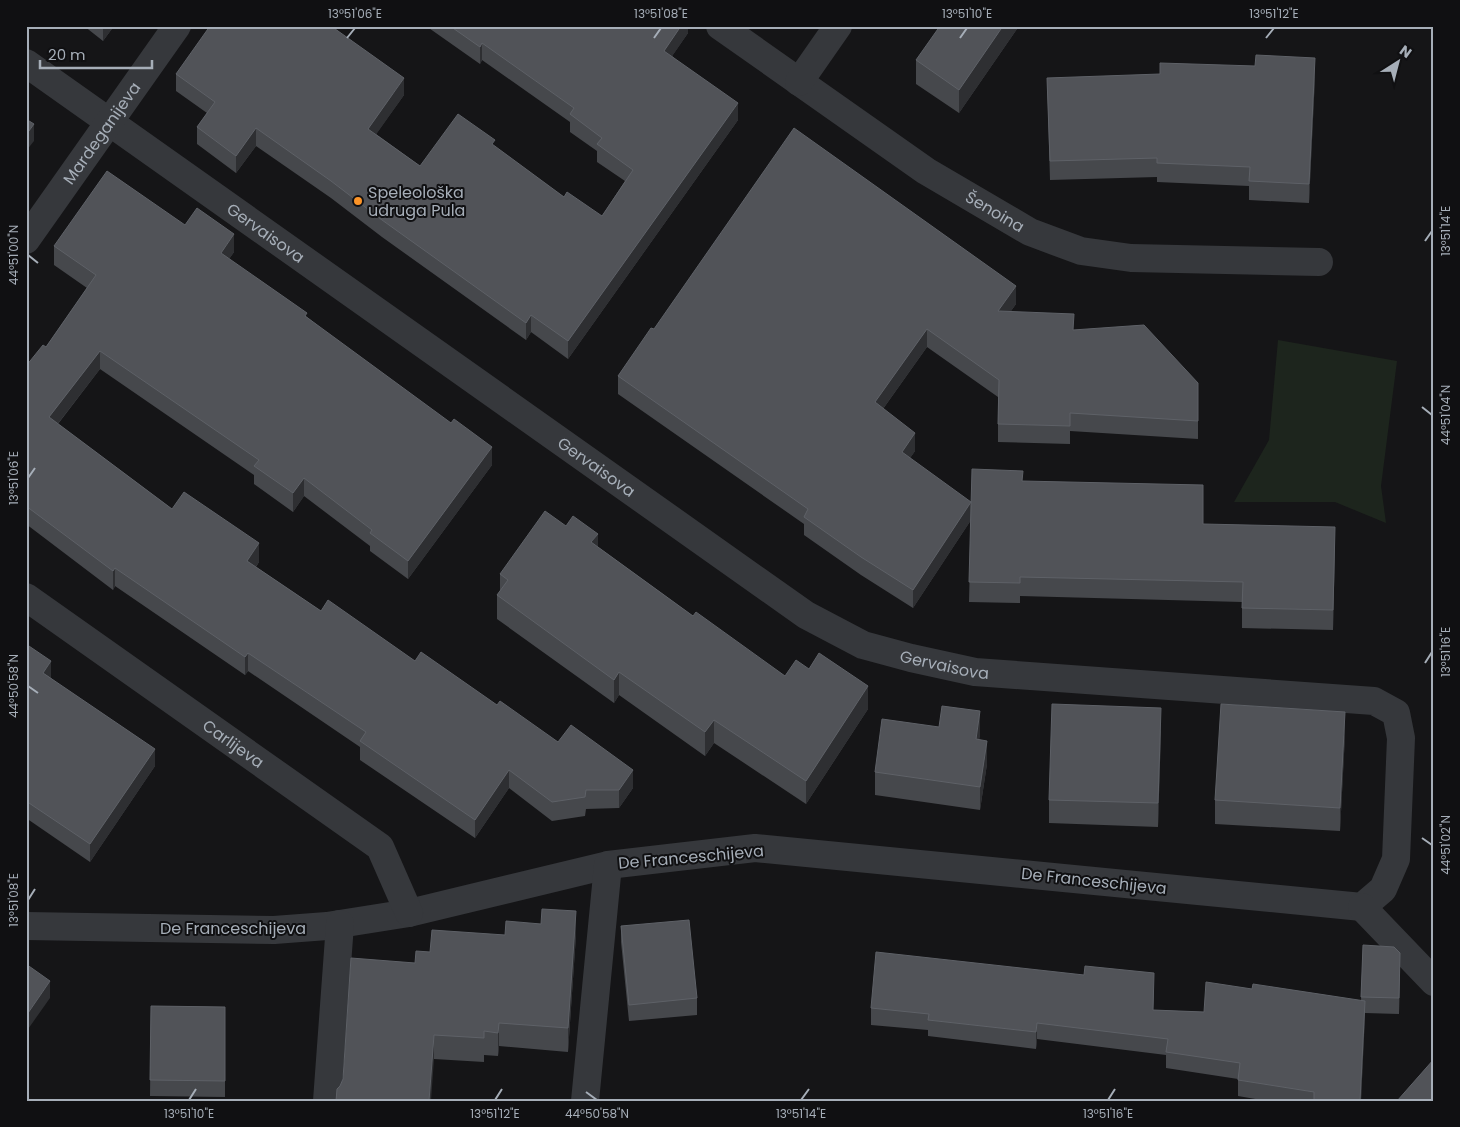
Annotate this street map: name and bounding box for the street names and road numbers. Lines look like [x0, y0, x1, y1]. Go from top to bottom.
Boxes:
street label: Mardeganijeva [57, 77, 146, 189]
street label: Šenoina [961, 185, 1029, 238]
street label: Gervaisova [222, 197, 310, 268]
street label: Gervaisova [553, 431, 640, 502]
street label: Gervaisova [897, 644, 990, 684]
street label: Carlijeva [198, 714, 269, 773]
street label: De Franceschijeva [617, 839, 765, 875]
street label: De Franceschijeva [1020, 862, 1168, 900]
street label: De Franceschijeva [160, 917, 306, 940]

